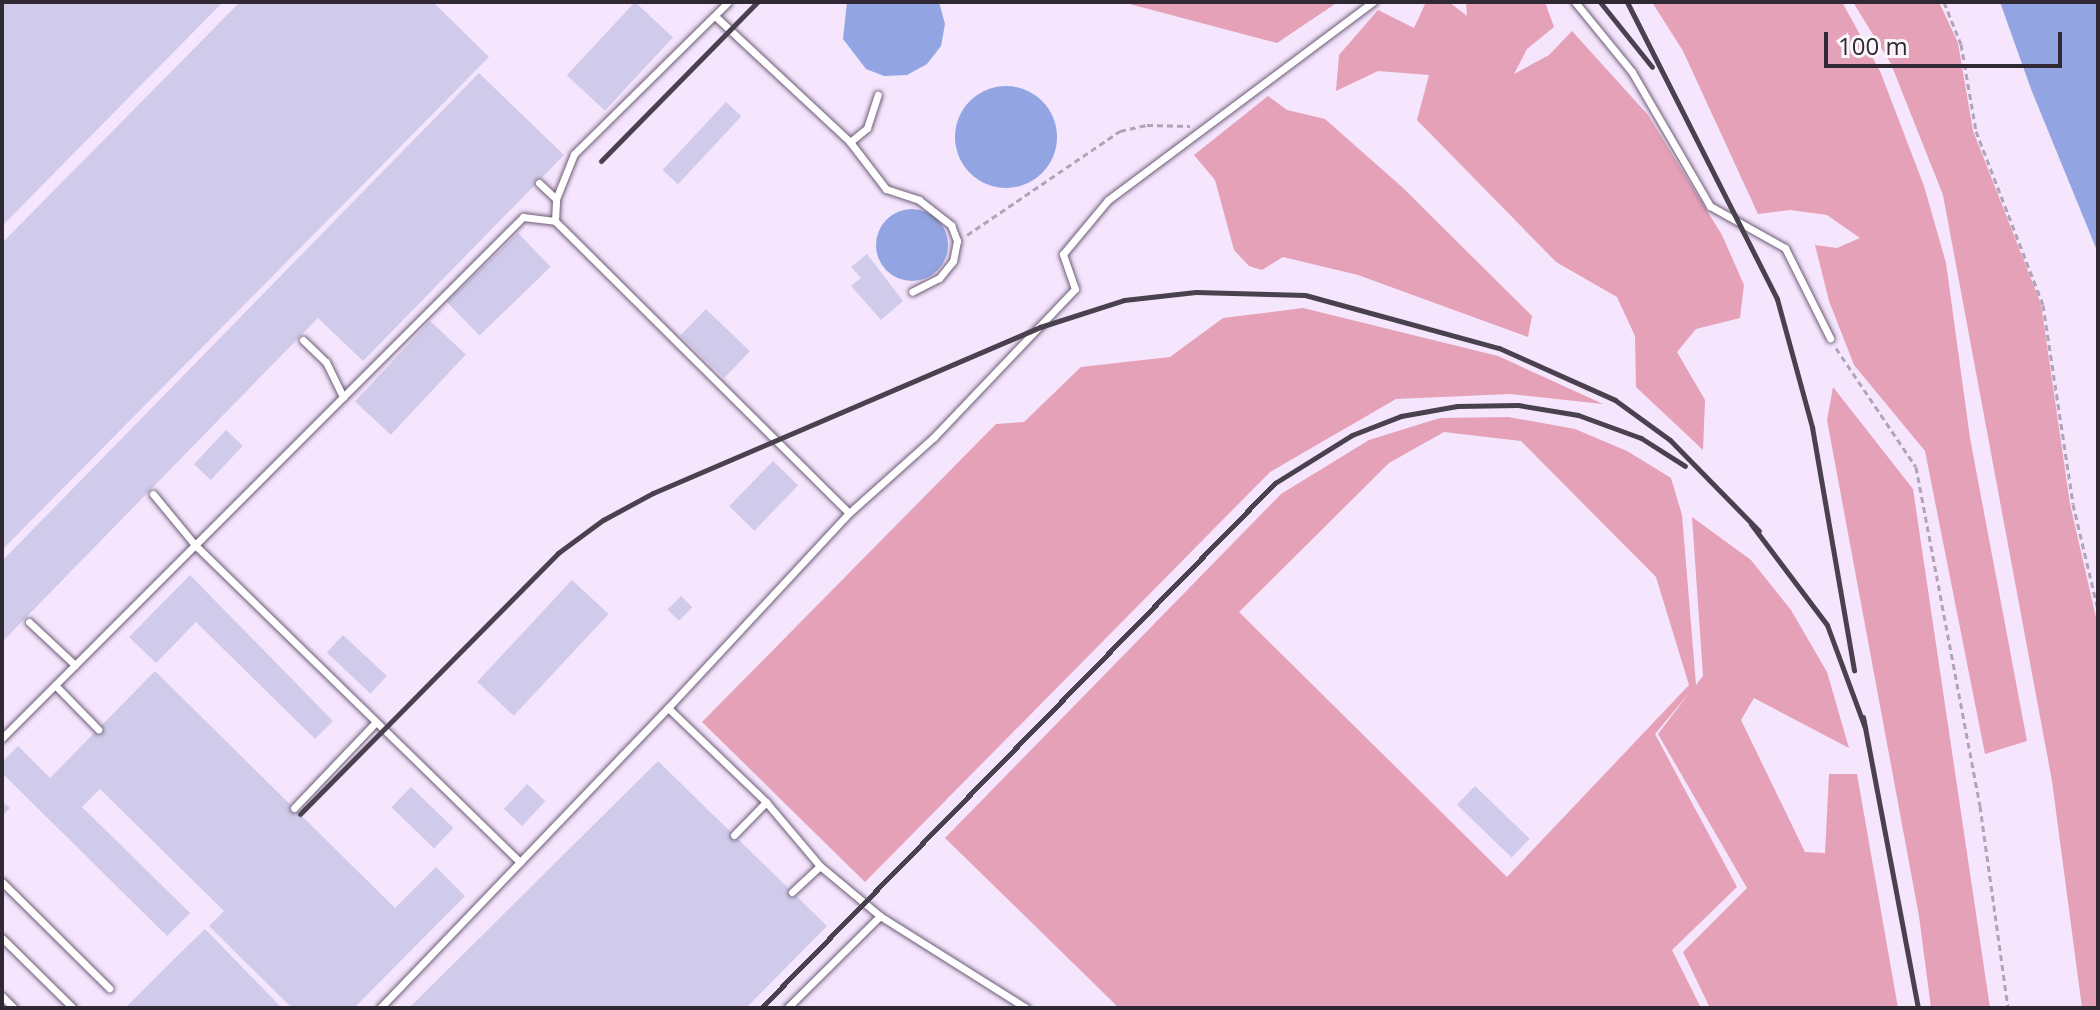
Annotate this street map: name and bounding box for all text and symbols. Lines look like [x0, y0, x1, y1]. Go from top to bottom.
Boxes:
scale bar [1828, 16, 2066, 66]
text: 100 m [1838, 29, 1908, 62]

